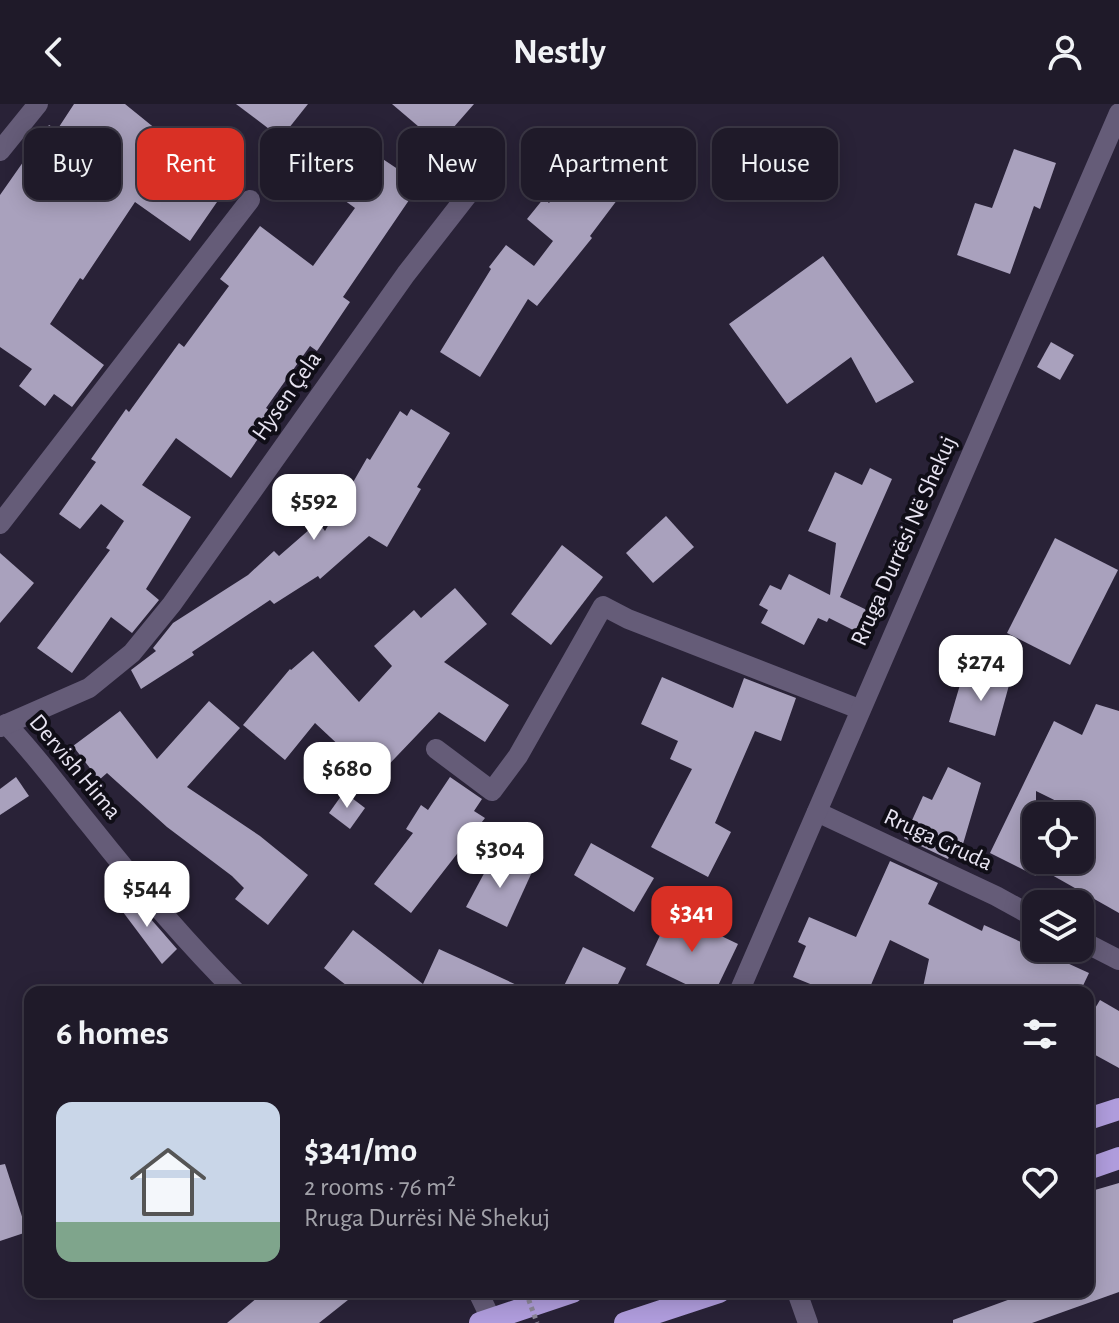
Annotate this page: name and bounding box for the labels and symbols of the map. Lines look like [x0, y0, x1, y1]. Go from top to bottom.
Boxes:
street label: Hysen Çela [248, 347, 326, 445]
street label: Rruga Durrësi Në Shekuj [847, 432, 961, 650]
pin: $592 [267, 474, 361, 542]
pin: $274 [934, 635, 1028, 703]
street label: Dervish Hima [25, 710, 125, 824]
pin: $680 [300, 742, 394, 810]
street label: Rruga Gruda [880, 804, 996, 876]
pin: $304 [453, 822, 547, 890]
pin: $544 [100, 861, 194, 929]
pin: $341 [645, 886, 739, 954]

